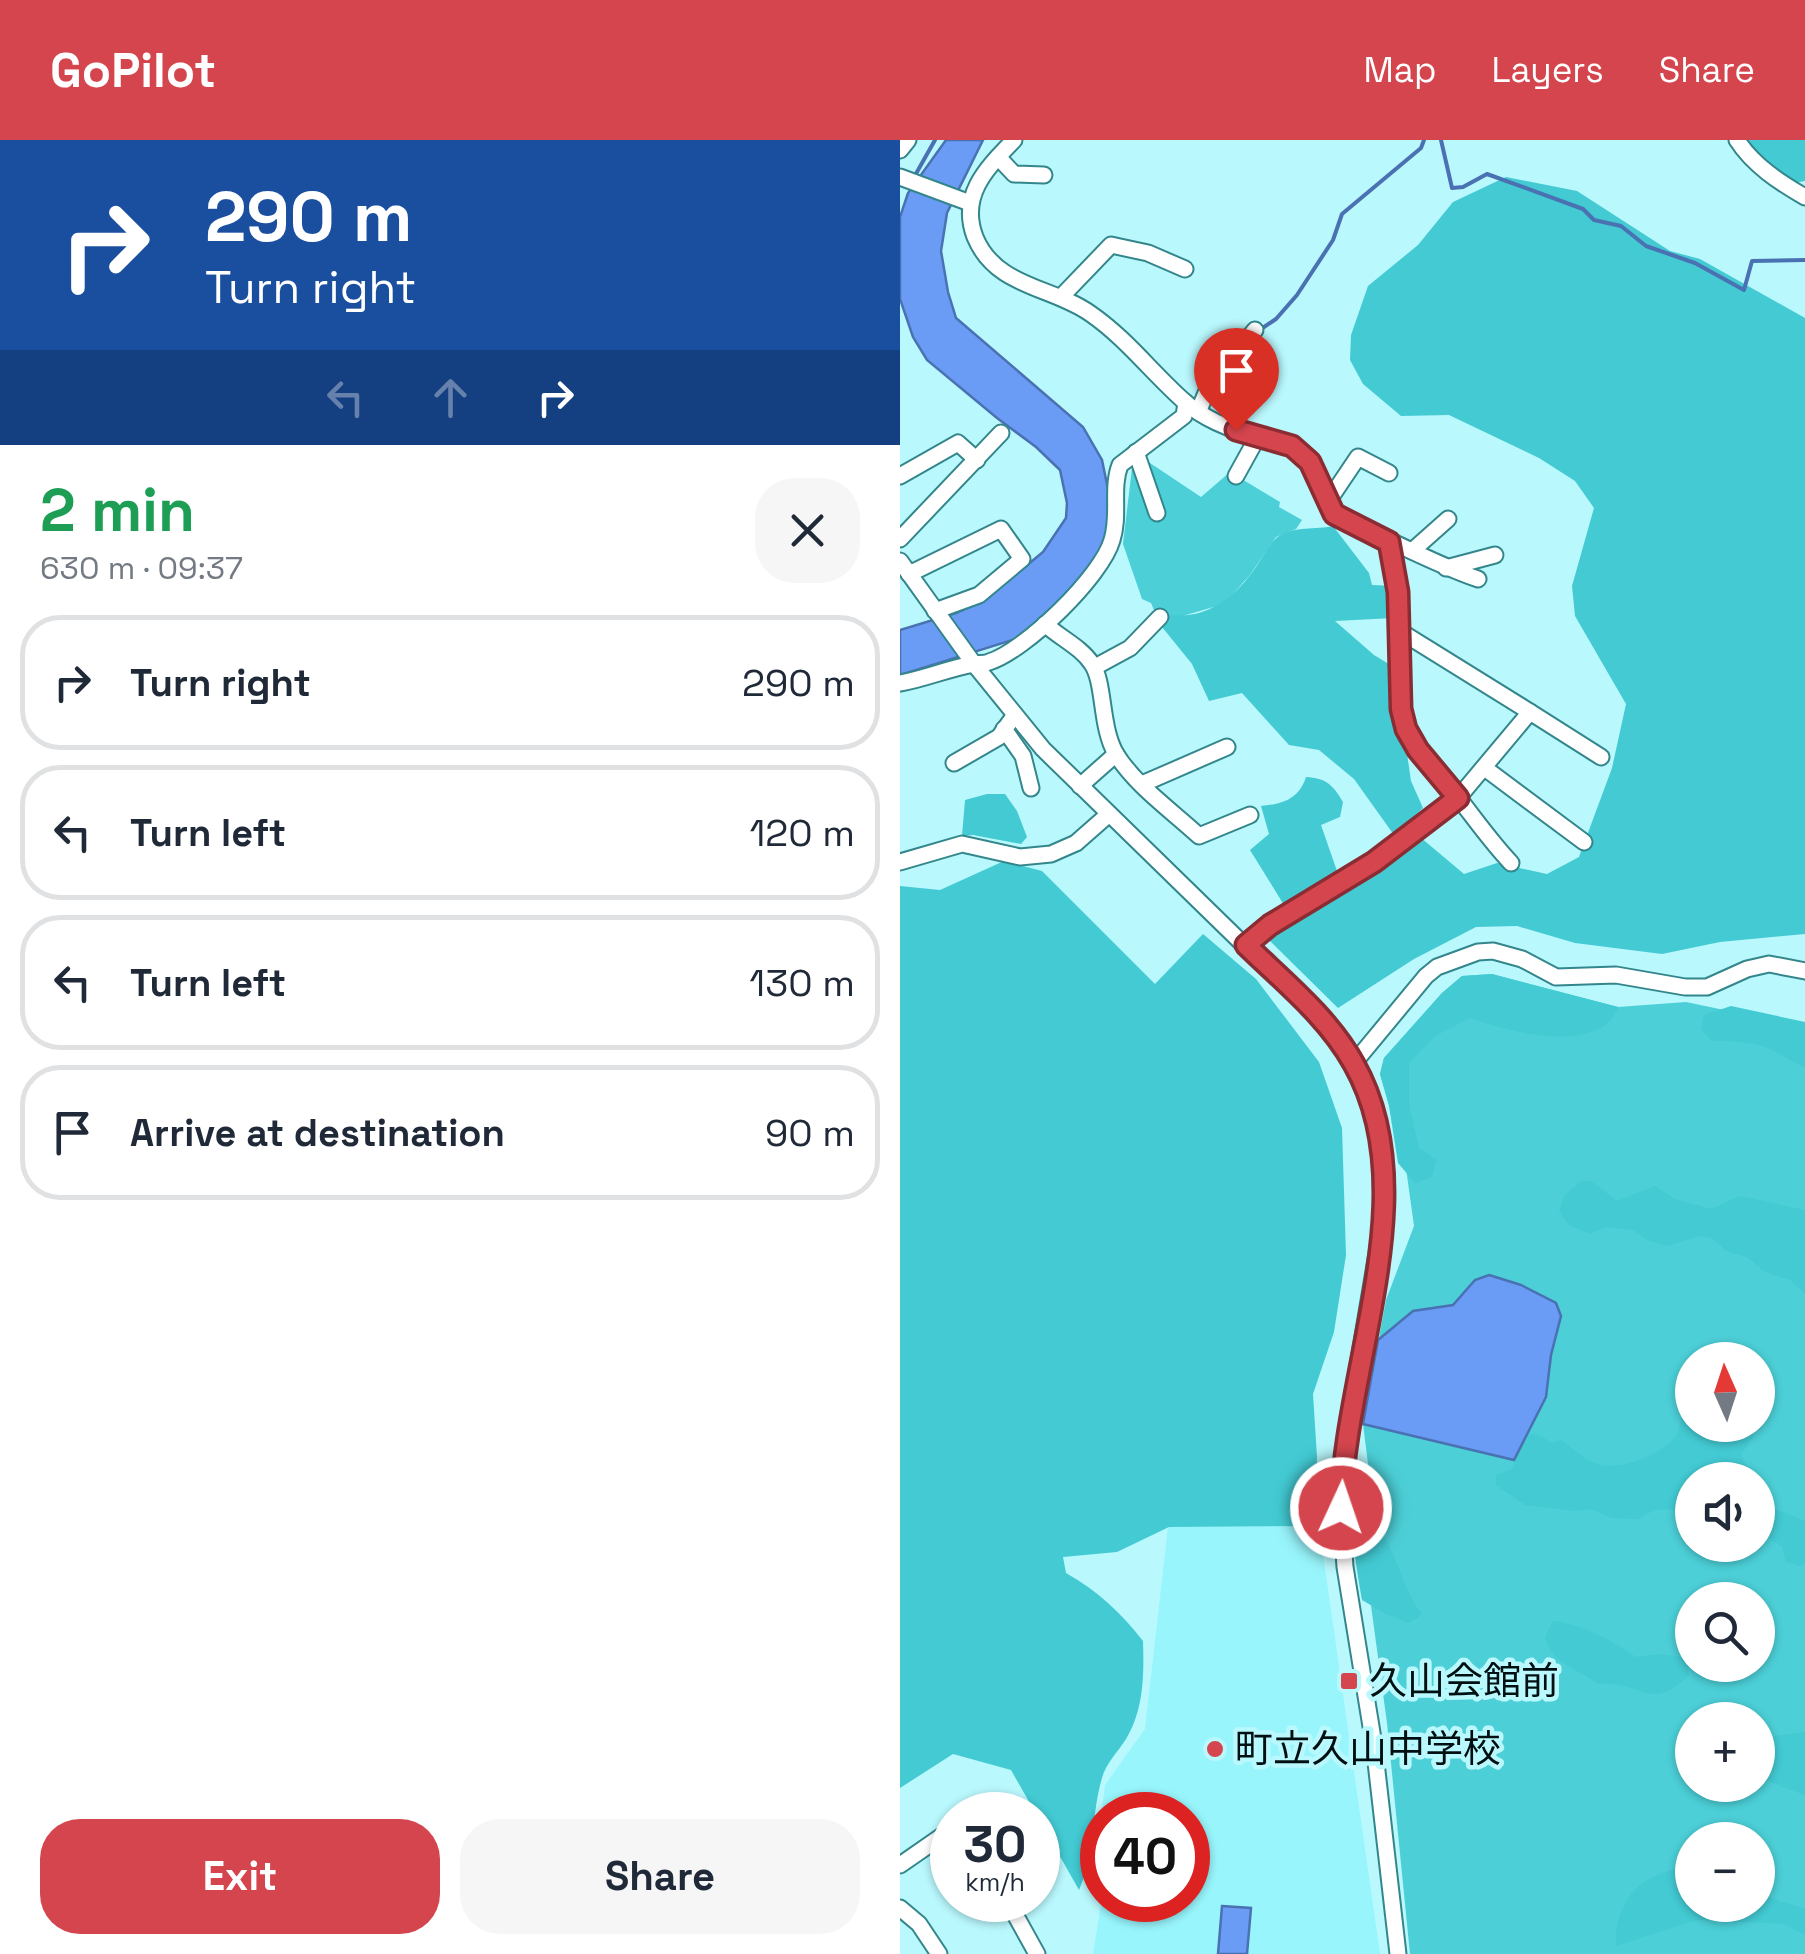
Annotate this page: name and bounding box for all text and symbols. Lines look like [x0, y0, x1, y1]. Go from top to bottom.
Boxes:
text: GoPilot [50, 40, 216, 101]
text: Map [1363, 48, 1436, 92]
text: Layers [1491, 48, 1604, 92]
text: Share [1659, 48, 1755, 92]
text: 290 m [205, 172, 412, 261]
icon: right [40, 180, 170, 310]
text: Turn right [205, 259, 416, 316]
pin [1194, 328, 1279, 431]
icon: arrive [1209, 343, 1264, 398]
icon: left [318, 370, 373, 425]
icon: ahead [423, 370, 478, 425]
icon: right [528, 370, 583, 425]
text: 2 min [40, 472, 195, 549]
button: close [755, 478, 860, 583]
text: 630 m · 09:37 [40, 548, 243, 588]
icon: right [45, 655, 100, 710]
text: Turn right [130, 659, 311, 707]
text: 290 m [742, 659, 855, 707]
icon: left [45, 805, 100, 860]
text: Turn left [130, 809, 286, 857]
text: 120 m [749, 809, 855, 857]
icon: left [45, 955, 100, 1010]
text: Turn left [130, 959, 286, 1007]
text: 130 m [749, 959, 855, 1007]
icon: arrive [45, 1105, 100, 1160]
text: Arrive at destination [130, 1109, 505, 1157]
text: 90 m [765, 1109, 855, 1157]
north arrow [1675, 1342, 1775, 1442]
map controls [1675, 1342, 1775, 1922]
position arrow [1289, 1456, 1393, 1560]
button: sound [1675, 1462, 1775, 1562]
button: search [1675, 1582, 1775, 1682]
place label: 久山会館前 [1369, 1657, 1559, 1705]
marker: 久山会館前 [1338, 1670, 1360, 1692]
button: + [1675, 1702, 1775, 1802]
place label: 町立久山中学校 [1235, 1725, 1501, 1773]
marker: 町立久山中学校 [1204, 1738, 1226, 1760]
speed limit sign: 40 [1080, 1792, 1210, 1922]
text: 30 [964, 1813, 1026, 1877]
button: Exit [40, 1819, 440, 1934]
button: Share [460, 1819, 860, 1934]
button: − [1675, 1822, 1775, 1922]
text: km/h [965, 1866, 1025, 1898]

